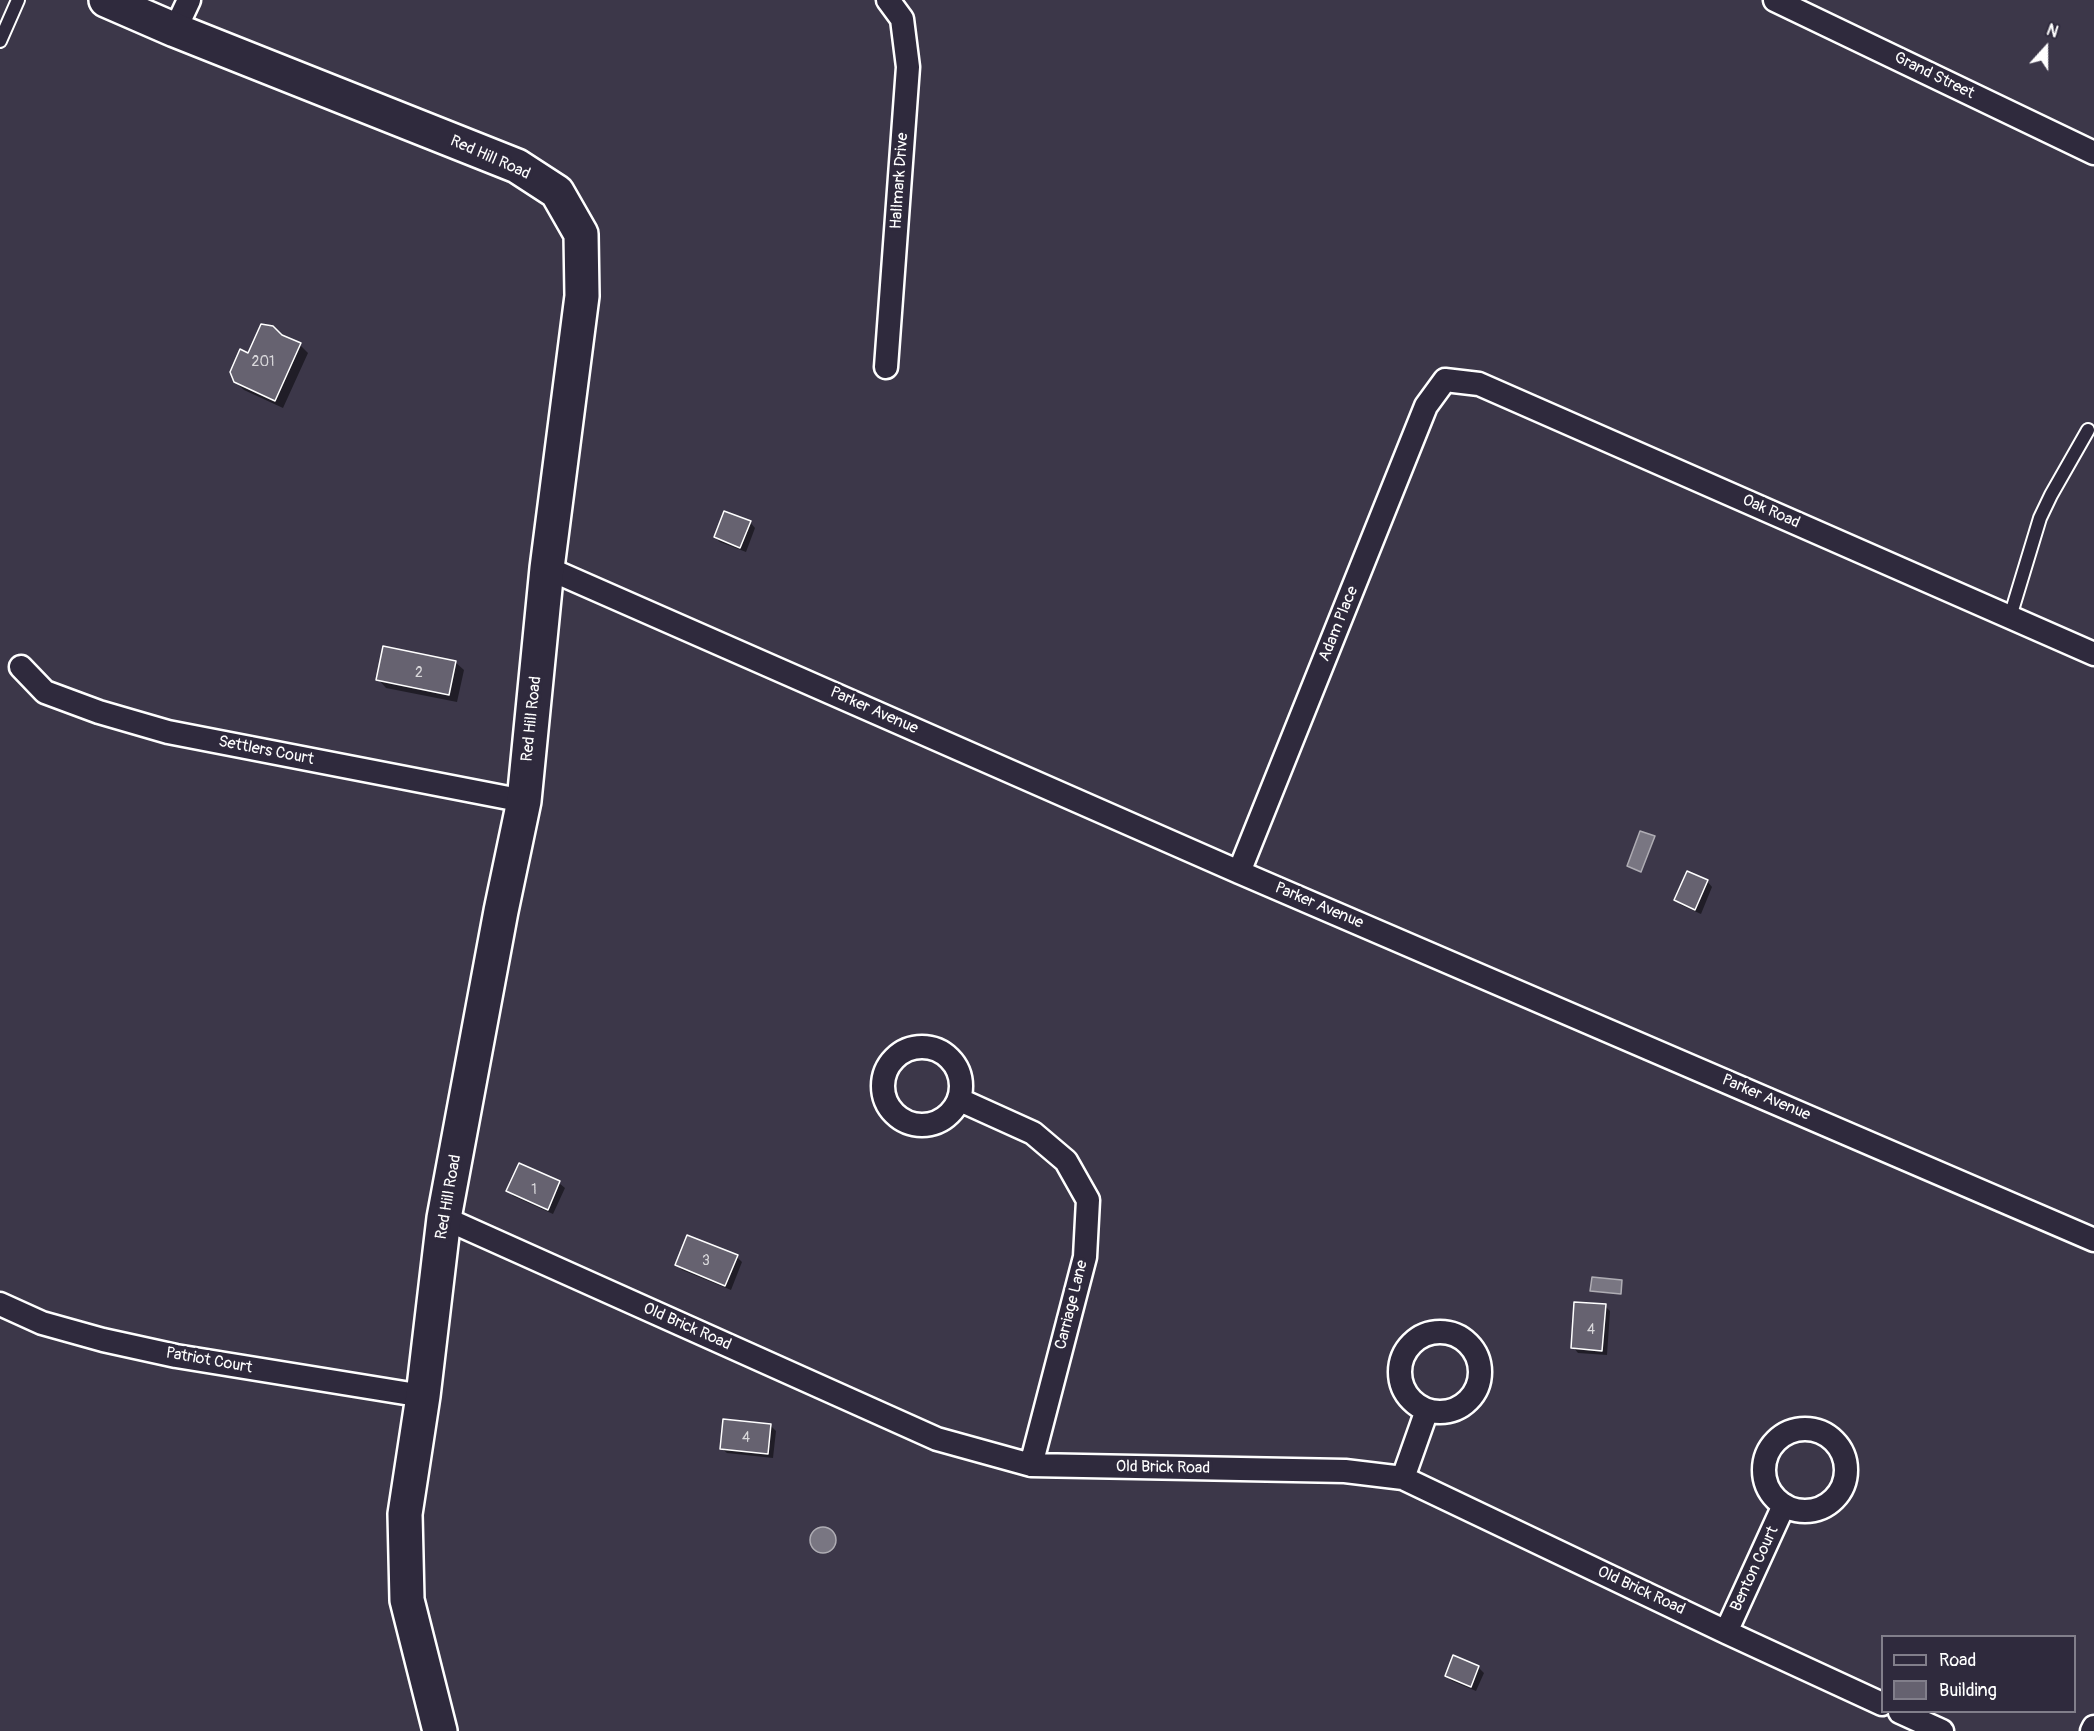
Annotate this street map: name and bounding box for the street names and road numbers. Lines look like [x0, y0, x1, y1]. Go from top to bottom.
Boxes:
street label: Grand Street [1891, 48, 1977, 104]
street label: Red Hill Road [447, 132, 533, 184]
street label: Hallmark Drive [887, 132, 913, 230]
street label: Oak Road [1739, 491, 1803, 533]
street label: Adam Place [1315, 584, 1363, 664]
street label: Red Hill Road [518, 675, 546, 763]
street label: Parker Avenue [827, 683, 921, 739]
street label: Settlers Court [217, 732, 315, 770]
street label: Parker Avenue [1272, 879, 1366, 933]
street label: Parker Avenue [1719, 1071, 1813, 1125]
street label: Red Hill Road [432, 1153, 466, 1241]
street label: Carriage Lane [1052, 1258, 1092, 1352]
street label: Old Brick Road [640, 1299, 734, 1355]
street label: Patriot Court [164, 1344, 254, 1378]
street label: Old Brick Road [1116, 1458, 1210, 1478]
street label: Benton Court [1727, 1523, 1783, 1615]
street label: Old Brick Road [1594, 1562, 1688, 1620]

